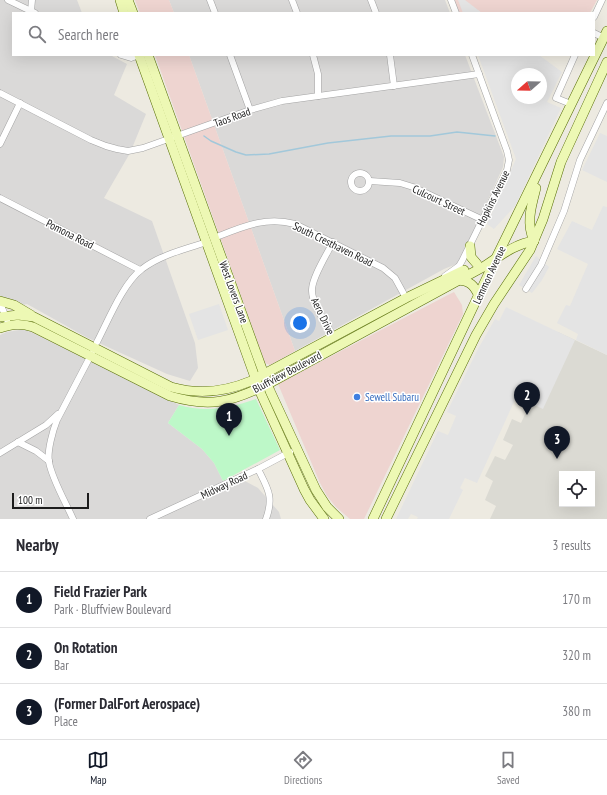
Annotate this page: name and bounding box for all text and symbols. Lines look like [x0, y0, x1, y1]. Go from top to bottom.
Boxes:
search box [12, 12, 595, 56]
icon: search [26, 23, 48, 45]
text: Search here [58, 25, 119, 44]
north arrow [511, 68, 547, 104]
street label: Taos Road [212, 104, 252, 130]
street label: Hopkins Avenue [473, 167, 513, 228]
street label: Culcourt Street [410, 182, 468, 218]
street label: Pomona Road [44, 216, 96, 252]
street label: South Cresthaven Road [291, 219, 376, 270]
street label: Lemmon Avenue [469, 243, 509, 306]
street label: West Lovers Lane [216, 259, 252, 326]
street label: Aero Drive [308, 295, 338, 337]
your location [290, 313, 310, 333]
street label: Bluffview Boulevard [250, 348, 324, 396]
pin: 2 [514, 382, 540, 415]
place label: Sewell Subaru [365, 390, 419, 404]
marker: Sewell Subaru [352, 392, 362, 402]
pin: 1 [216, 403, 242, 436]
pin: 3 [544, 426, 570, 459]
street label: Midway Road [198, 468, 250, 502]
map controls [559, 471, 595, 507]
button: locate [559, 471, 595, 507]
scale bar [12, 491, 89, 510]
text: 100 m [18, 493, 42, 507]
text: Nearby [16, 534, 59, 556]
text: 3 results [552, 537, 591, 554]
text: Field Frazier Park [54, 582, 147, 601]
text: 1 [26, 591, 32, 608]
text: 170 m [562, 591, 591, 608]
text: Park · Bluffview Boulevard [54, 601, 171, 618]
text: On Rotation [54, 638, 117, 657]
text: 2 [26, 647, 32, 664]
text: 320 m [562, 647, 591, 664]
text: Bar [54, 657, 69, 674]
text: (Former DalFort Aerospace) [54, 694, 200, 713]
text: 3 [26, 703, 32, 720]
text: 380 m [562, 703, 591, 720]
text: Place [54, 713, 78, 730]
tab: Map [87, 749, 109, 787]
tab: Directions [284, 749, 322, 787]
tab: Saved [497, 749, 520, 787]

